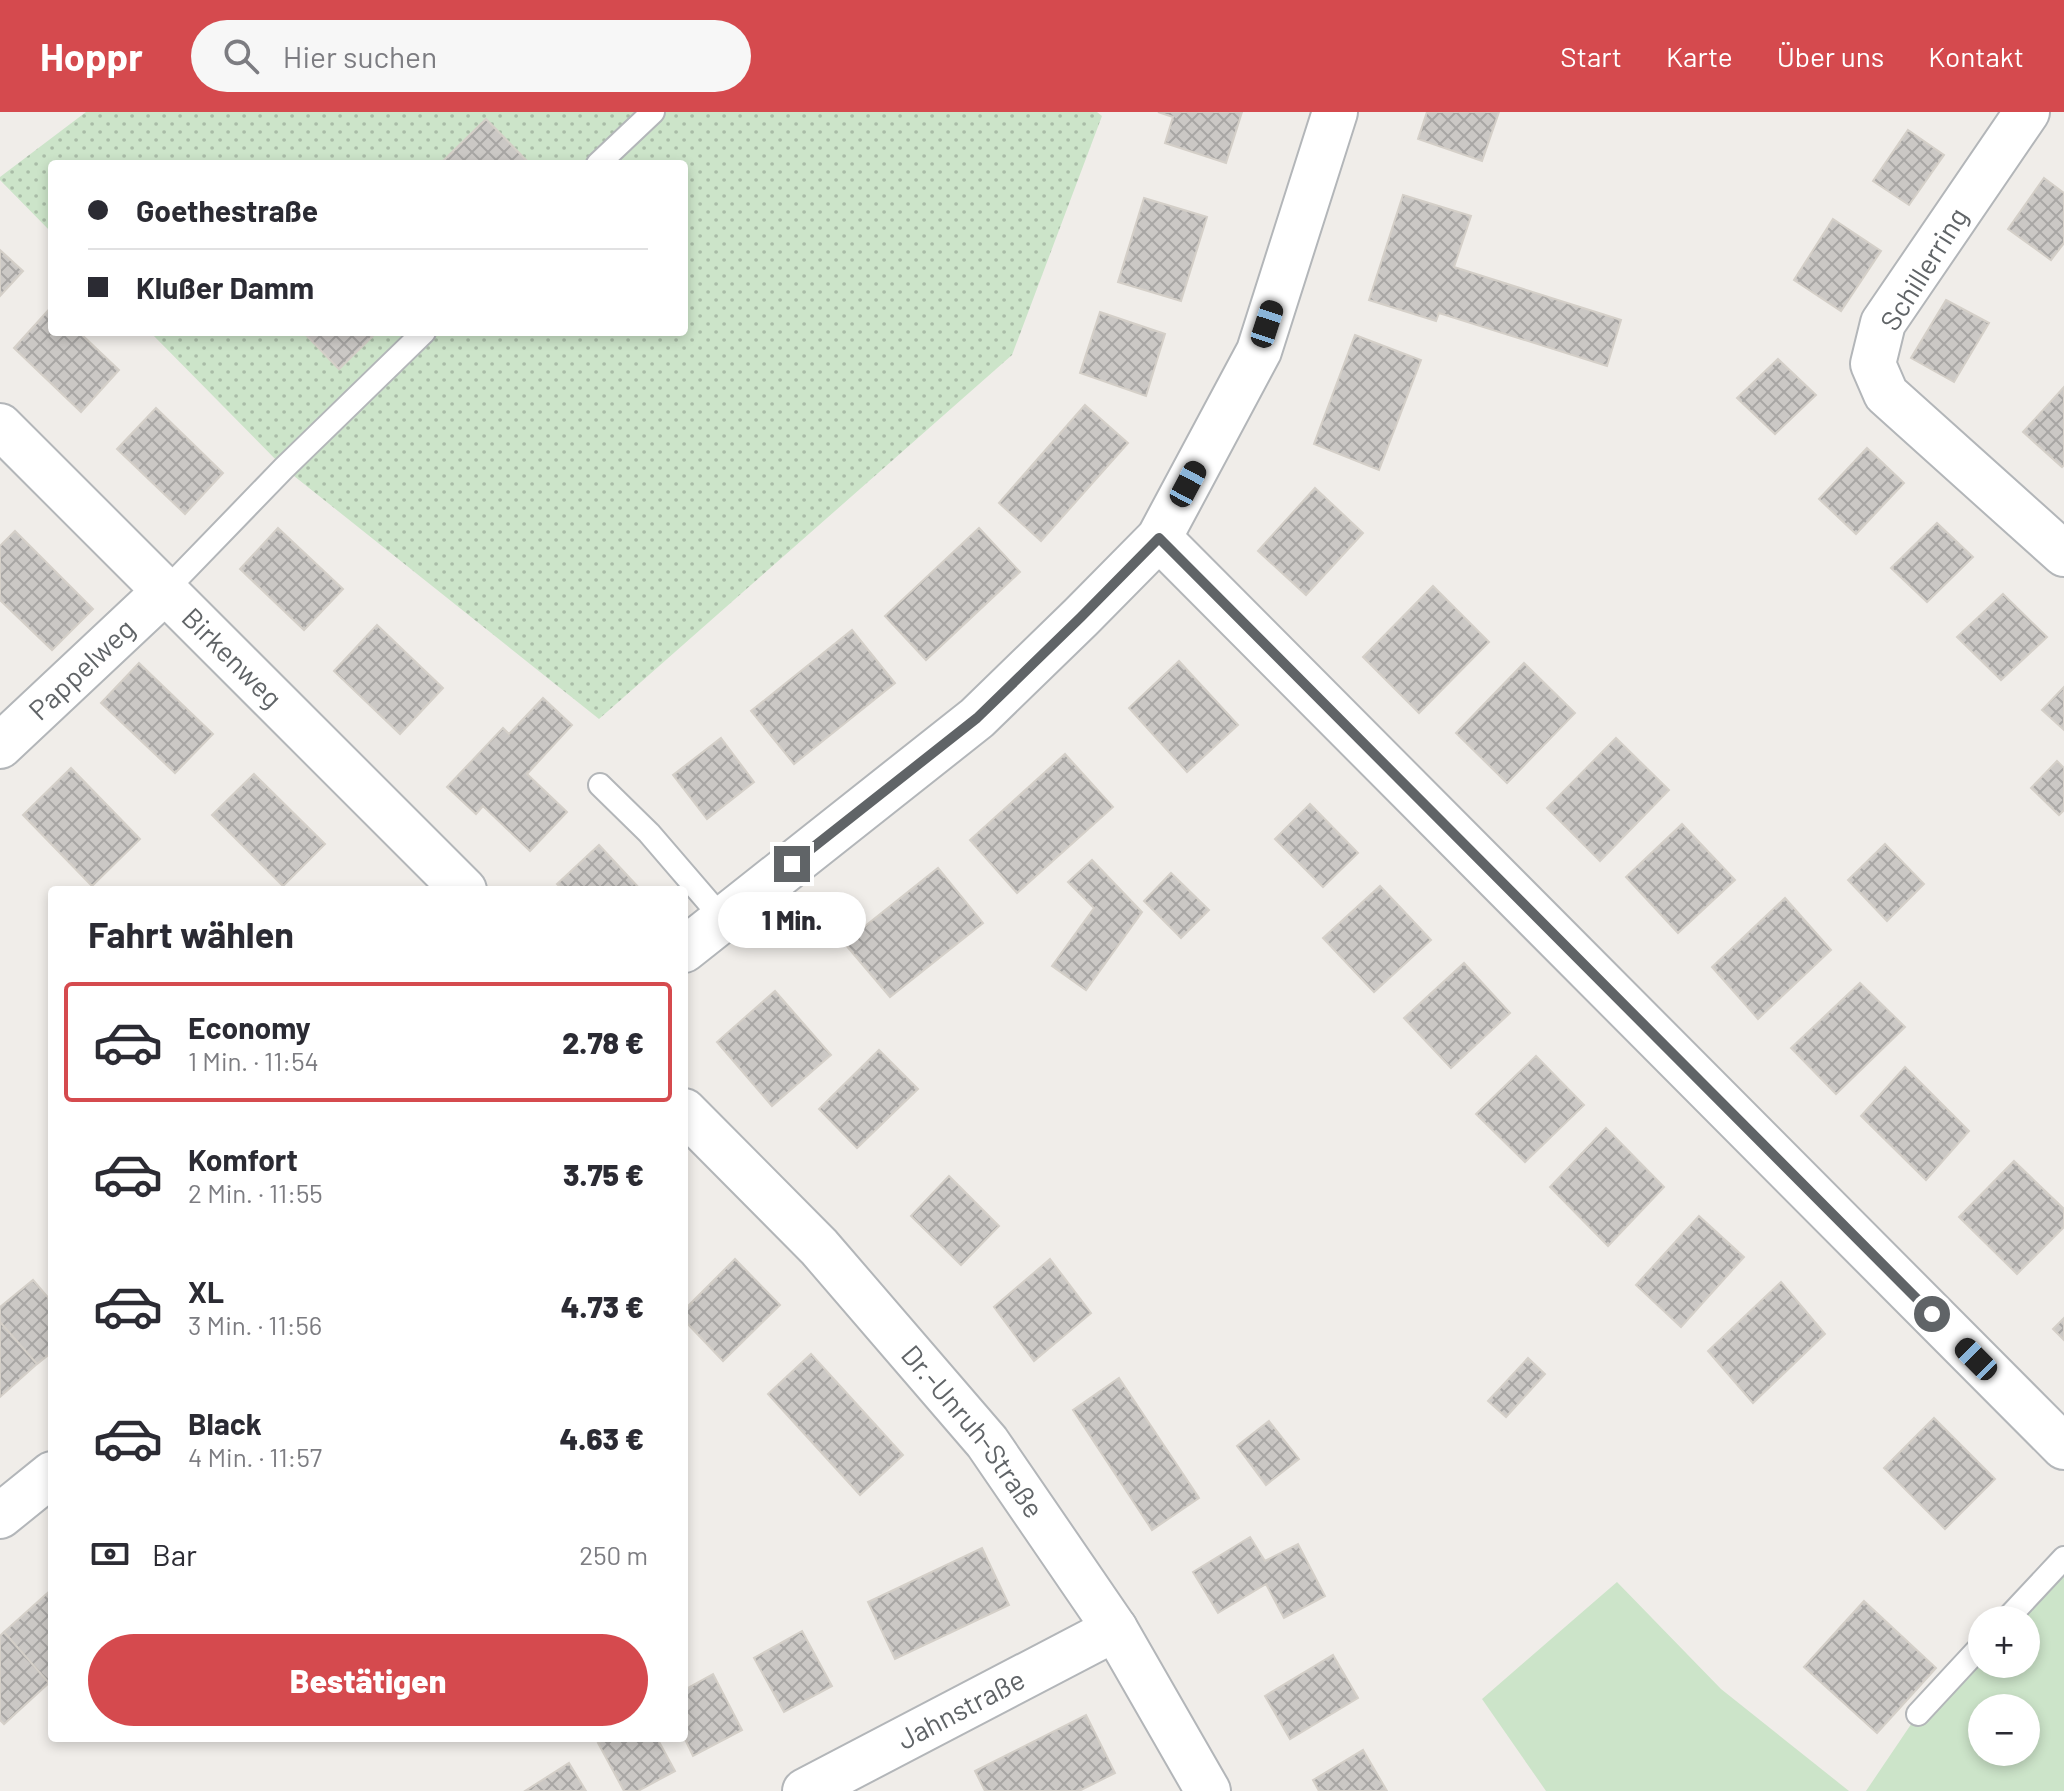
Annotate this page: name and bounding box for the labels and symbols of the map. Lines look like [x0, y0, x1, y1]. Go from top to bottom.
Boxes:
street label: Schillerring [1872, 201, 1974, 336]
car [1248, 297, 1286, 351]
car [1166, 457, 1210, 511]
street label: Birkenweg [175, 600, 290, 714]
street label: Pappelweg [21, 611, 141, 726]
route end [774, 846, 810, 882]
callout: 1 Min. [718, 892, 866, 948]
route start [1914, 1296, 1950, 1332]
car [1951, 1334, 2001, 1384]
street label: Dr.-Unruh-Straße [895, 1338, 1052, 1524]
street label: Jahnstraße [891, 1661, 1030, 1756]

